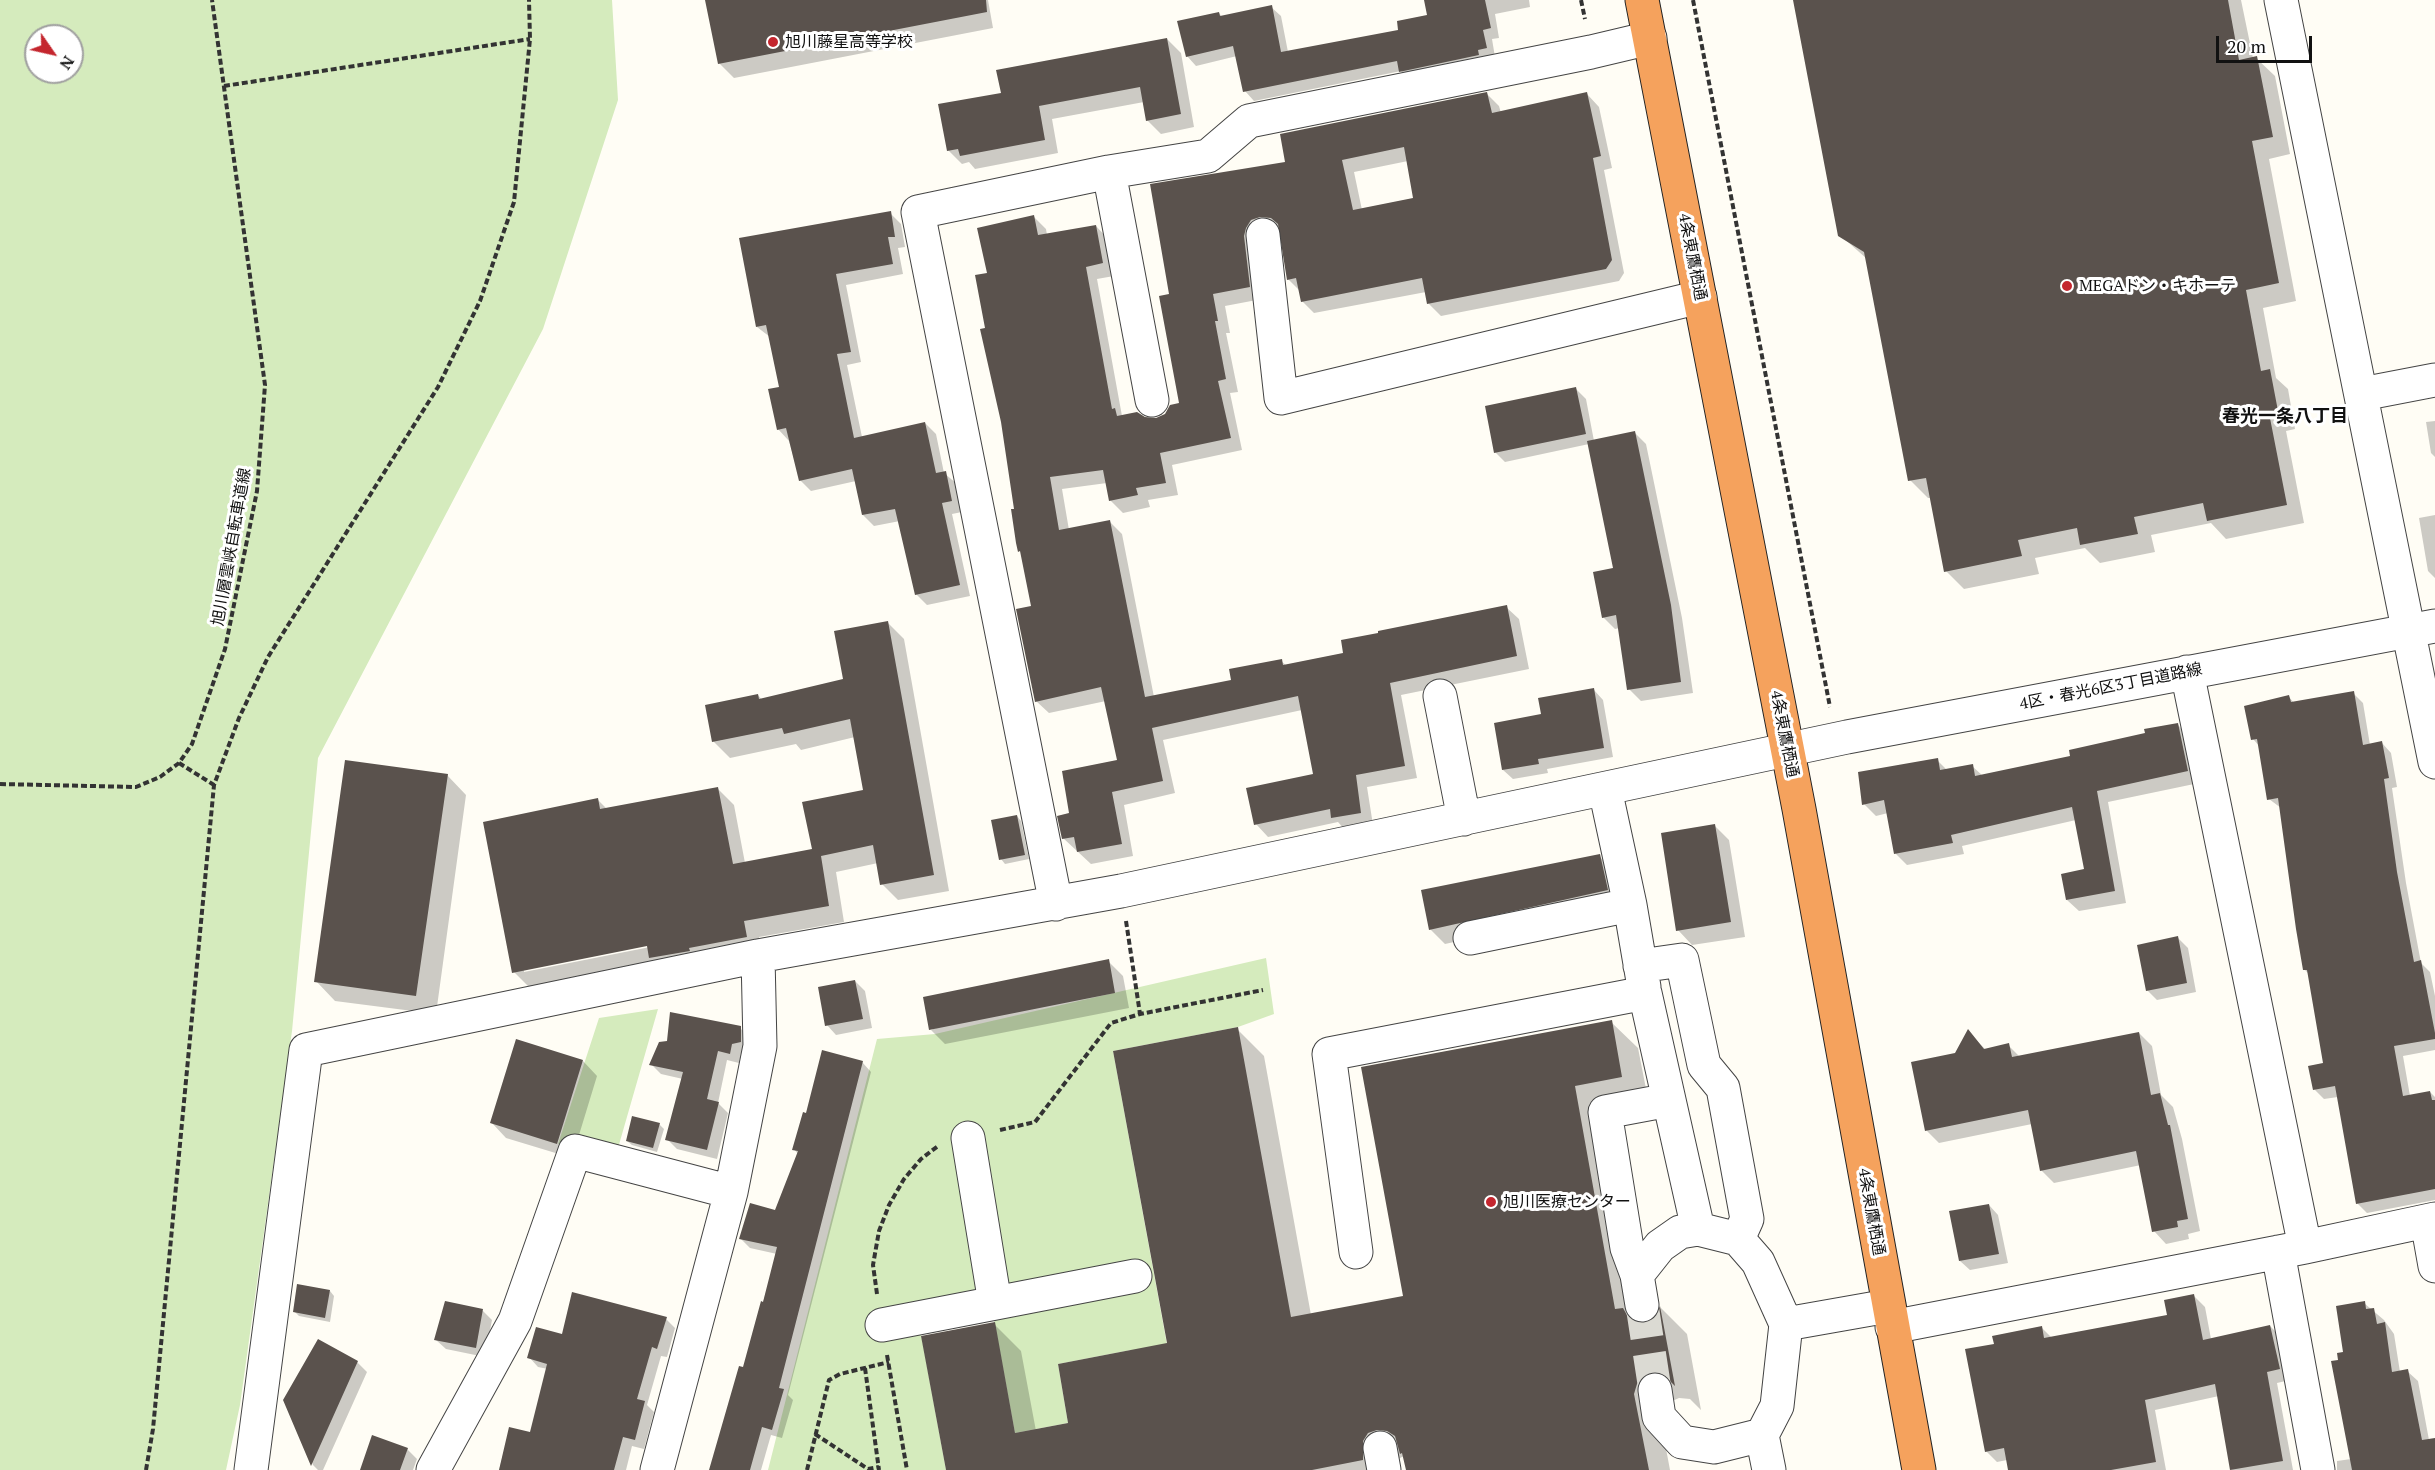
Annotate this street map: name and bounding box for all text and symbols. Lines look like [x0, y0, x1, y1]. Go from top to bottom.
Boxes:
north arrow [24, 24, 84, 84]
scale bar [2219, 24, 2315, 62]
place label: 旭川藤星高等学校 [785, 32, 913, 52]
text: 20 m [2227, 34, 2266, 58]
marker: 旭川藤星高等学校 [766, 35, 780, 49]
text: N [55, 52, 80, 74]
street label: 4条東鷹栖通 [1674, 212, 1710, 302]
place label: MEGAドン・キホーテ [2079, 276, 2236, 296]
marker: MEGAドン・キホーテ [2060, 279, 2074, 293]
district label: 春光一条八丁目 [2222, 406, 2348, 428]
street label: 旭川層雲峡自転車道線 [209, 467, 255, 627]
street label: 4区・春光6区3丁目道路線 [2018, 660, 2204, 714]
street label: 4条東鷹栖通 [1766, 689, 1802, 779]
street label: 4条東鷹栖通 [1854, 1167, 1888, 1257]
place label: 旭川医療センター [1503, 1192, 1631, 1212]
marker: 旭川医療センター [1484, 1195, 1498, 1209]

